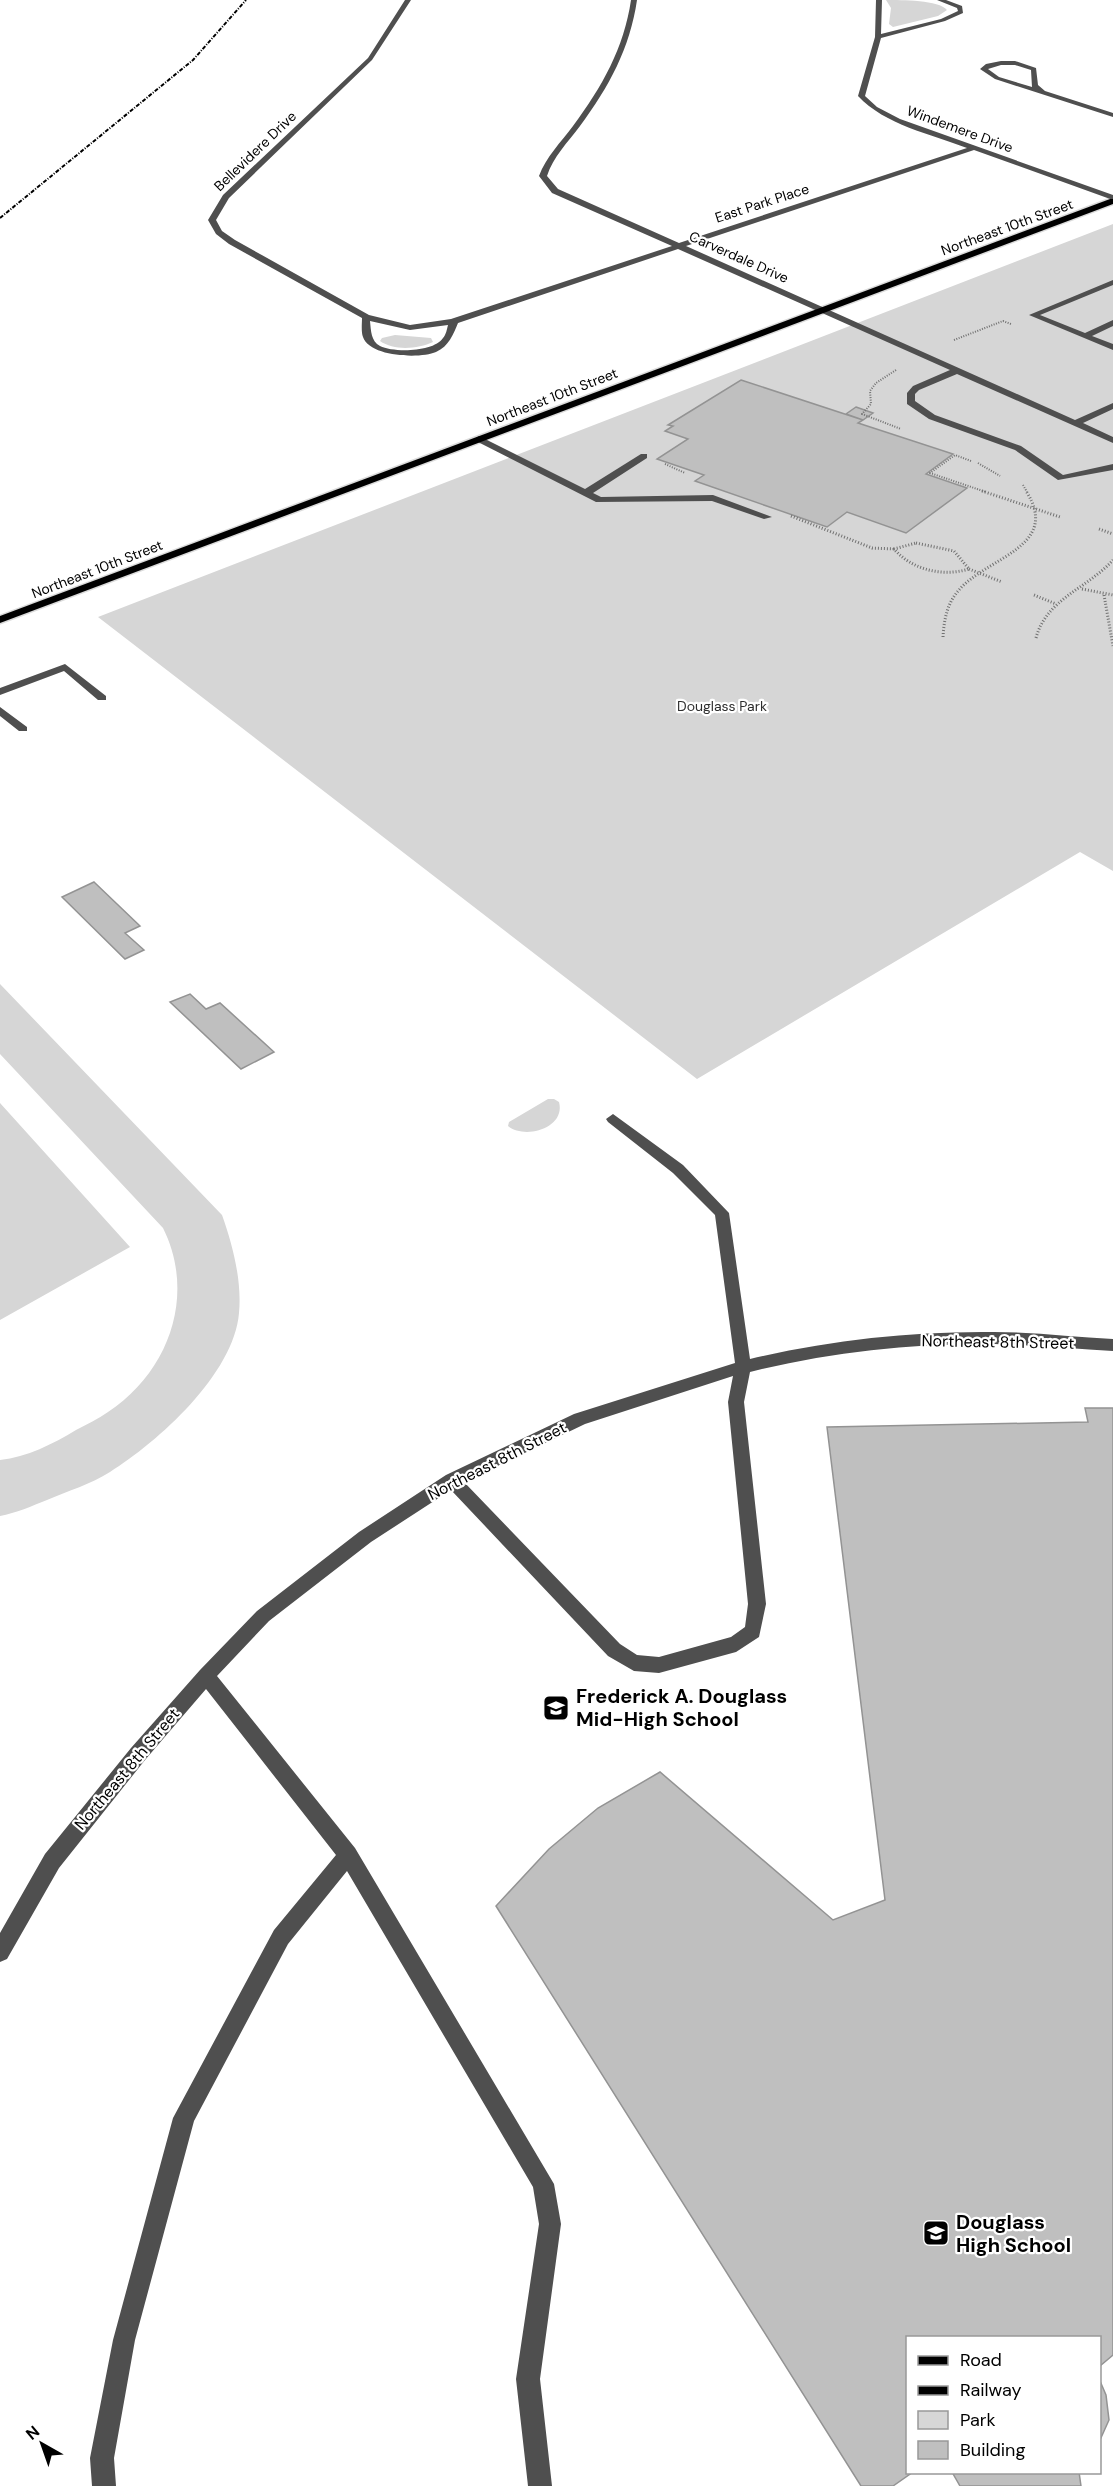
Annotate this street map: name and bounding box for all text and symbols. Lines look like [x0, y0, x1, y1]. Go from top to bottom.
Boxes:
street label: Windemere Drive [904, 101, 1016, 157]
street label: Bellevidere Drive [210, 107, 300, 195]
street label: East Park Place [713, 179, 811, 227]
street label: Northeast 10th Street [939, 195, 1075, 259]
street label: Carverdale Drive [686, 227, 792, 287]
street label: Northeast 10th Street [484, 364, 620, 430]
street label: Northeast 10th Street [29, 536, 165, 602]
park label: Douglass Park [677, 697, 767, 715]
street label: Northeast 8th Street [921, 1330, 1075, 1354]
street label: Northeast 8th Street [424, 1417, 570, 1505]
place label: Frederick A. Douglass Mid-High School [576, 1683, 787, 1732]
school or university icon: Frederick A. Douglass Mid-High School [541, 1693, 571, 1723]
street label: Northeast 8th Street [70, 1704, 184, 1834]
place label: Douglass High School [956, 2209, 1071, 2258]
school or university icon: Douglass High School [921, 2218, 951, 2248]
legend [906, 2336, 1101, 2474]
text: Road [960, 2348, 1002, 2372]
text: Railway [960, 2378, 1022, 2402]
text: Park [960, 2408, 996, 2432]
north arrow [12, 2414, 72, 2474]
text: N [21, 2421, 44, 2445]
text: Building [960, 2438, 1025, 2462]

